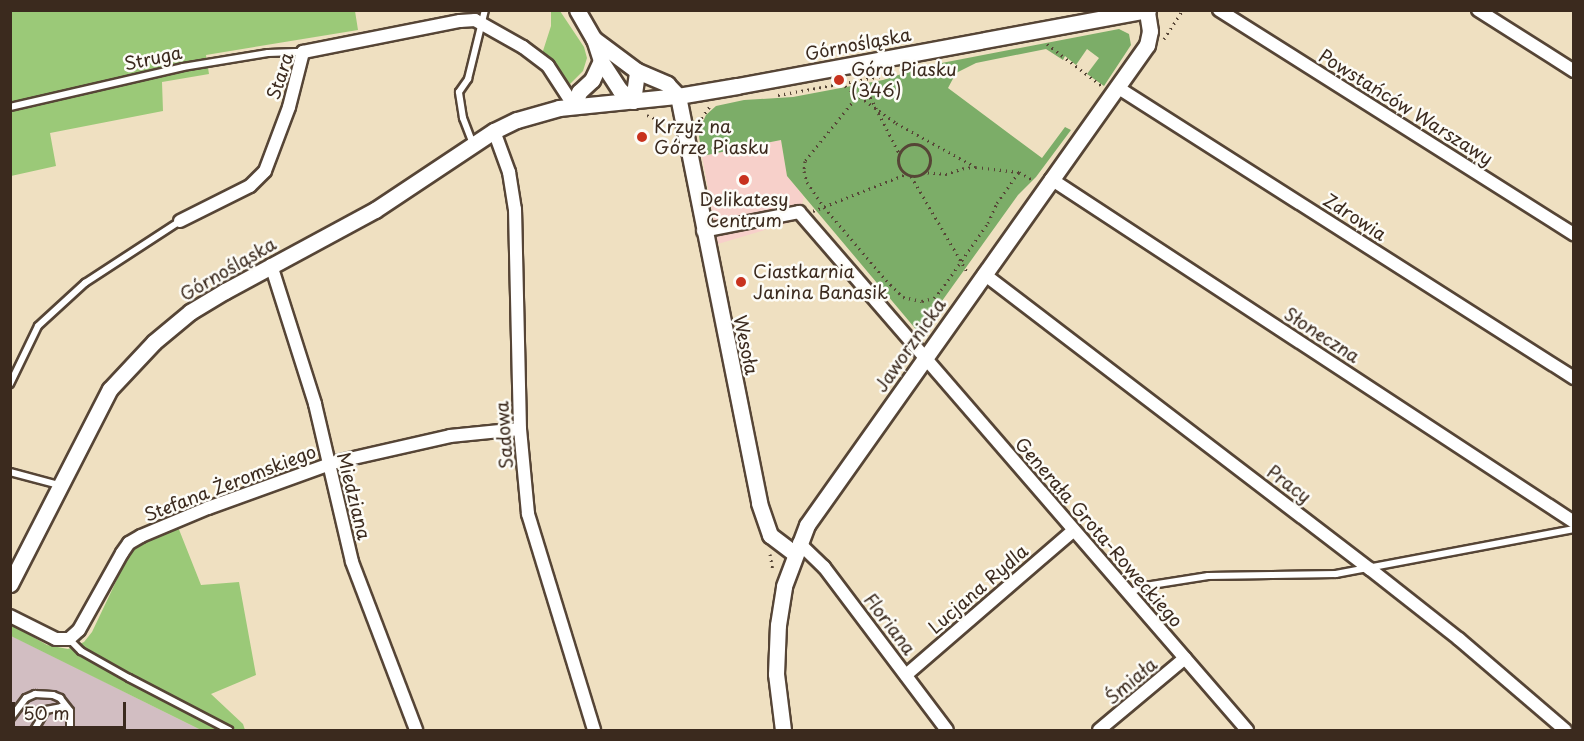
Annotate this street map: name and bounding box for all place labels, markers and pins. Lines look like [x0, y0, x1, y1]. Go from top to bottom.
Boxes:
place label: Góra Piasku (346) [851, 59, 957, 101]
marker: Góra Piasku (346) [832, 73, 846, 87]
place label: Krzyż na Górze Piasku [654, 116, 768, 158]
marker: Krzyż na Górze Piasku [635, 130, 649, 144]
marker: Delikatesy Centrum [737, 173, 751, 187]
place label: Delikatesy Centrum [700, 189, 788, 232]
place label: Ciastkarnia Janina Banasik [753, 261, 888, 304]
marker: Ciastkarnia Janina Banasik [734, 275, 748, 289]

